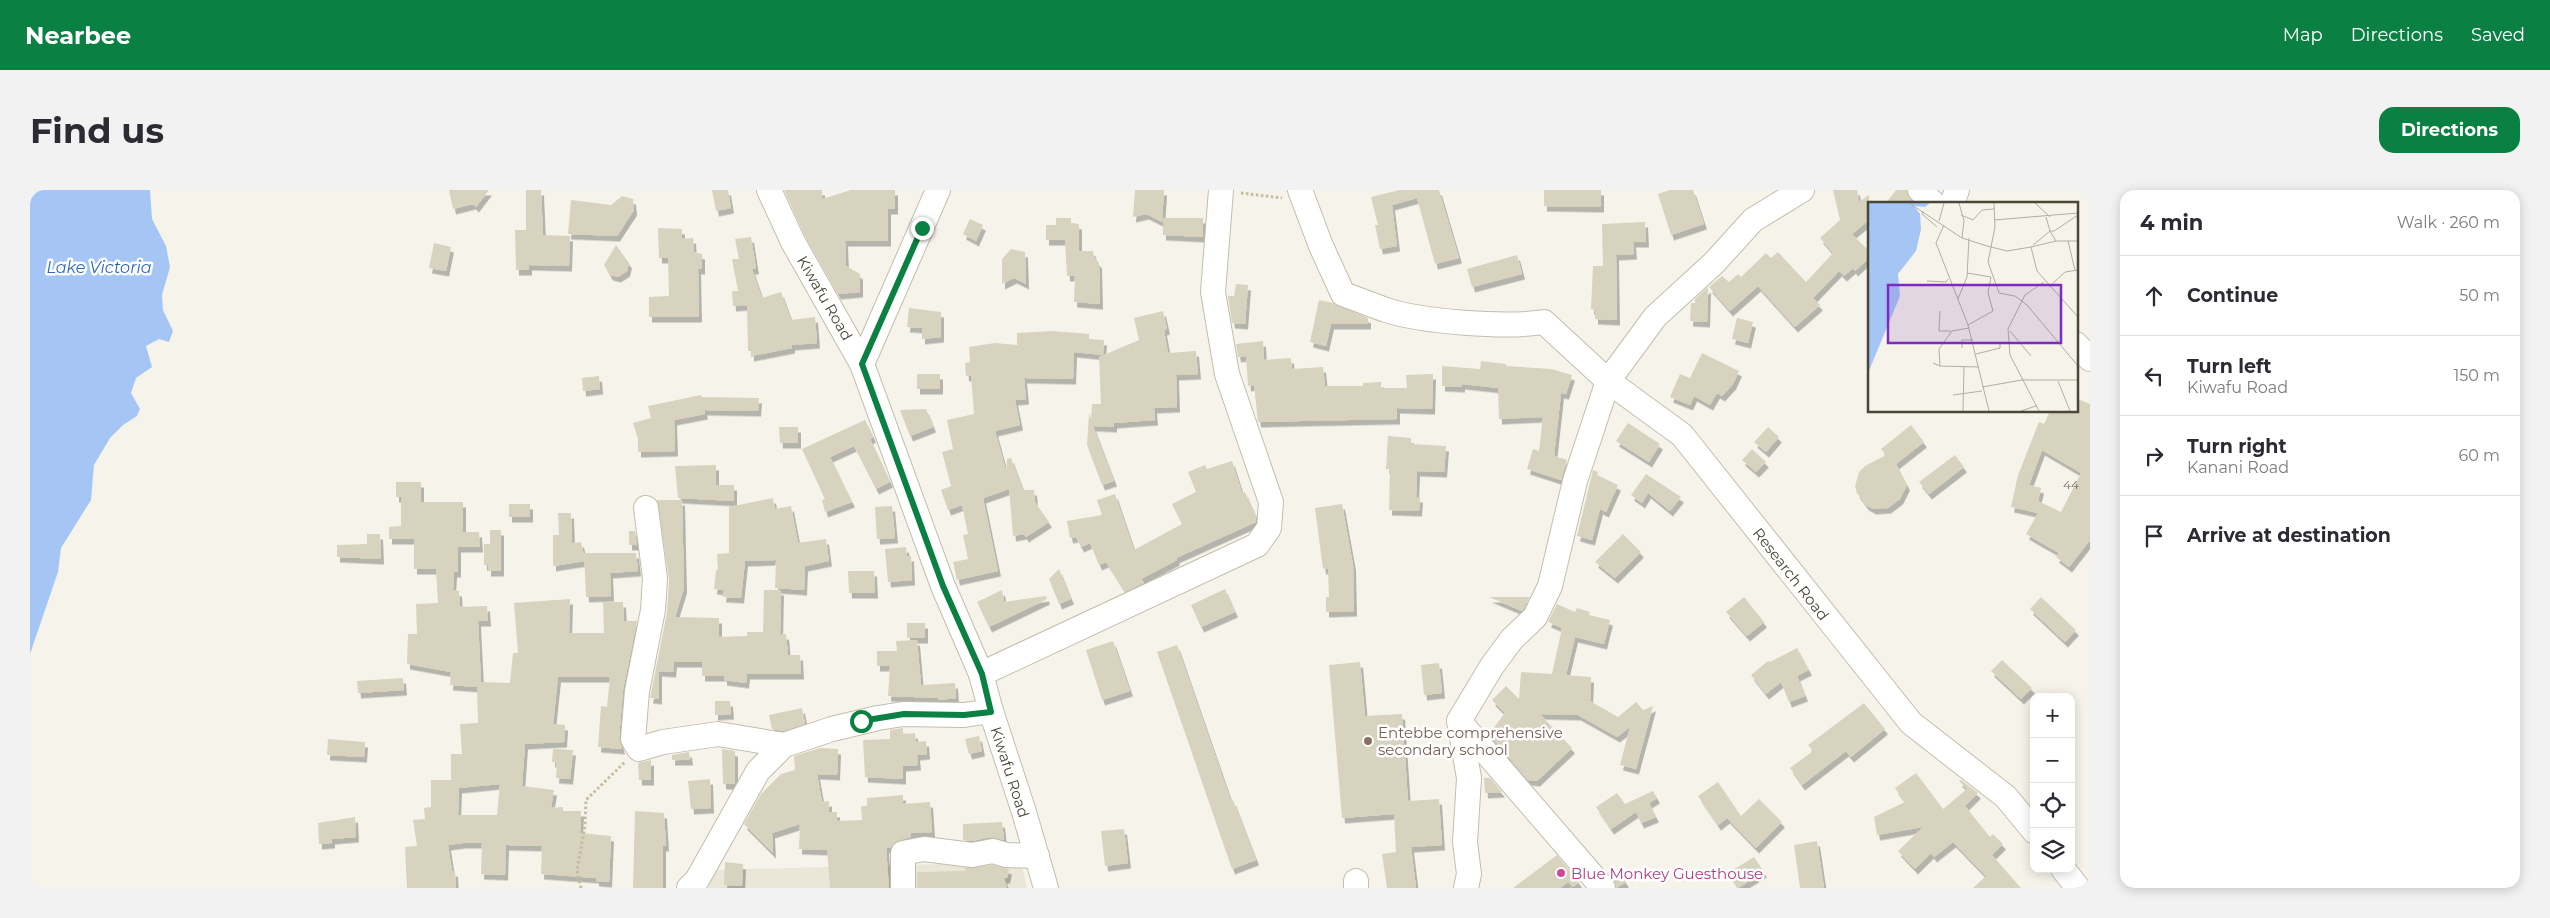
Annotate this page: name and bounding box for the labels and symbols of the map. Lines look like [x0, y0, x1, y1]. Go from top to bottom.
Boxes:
inset map [1868, 202, 2078, 412]
route end [911, 217, 934, 240]
street label: Kiwafu Road [793, 252, 857, 344]
water label: Lake Victoria [46, 258, 152, 277]
house number: 44 [2063, 477, 2079, 492]
street label: Research Road [1749, 524, 1833, 624]
route start [850, 710, 873, 733]
place label: Entebbe comprehensive secondary school [1378, 723, 1563, 759]
street label: Kiwafu Road [986, 724, 1034, 820]
marker: Entebbe comprehensive secondary school [1362, 735, 1374, 747]
place label: Blue Monkey Guesthouse [1571, 864, 1763, 883]
marker: Blue Monkey Guesthouse [1555, 867, 1567, 879]

